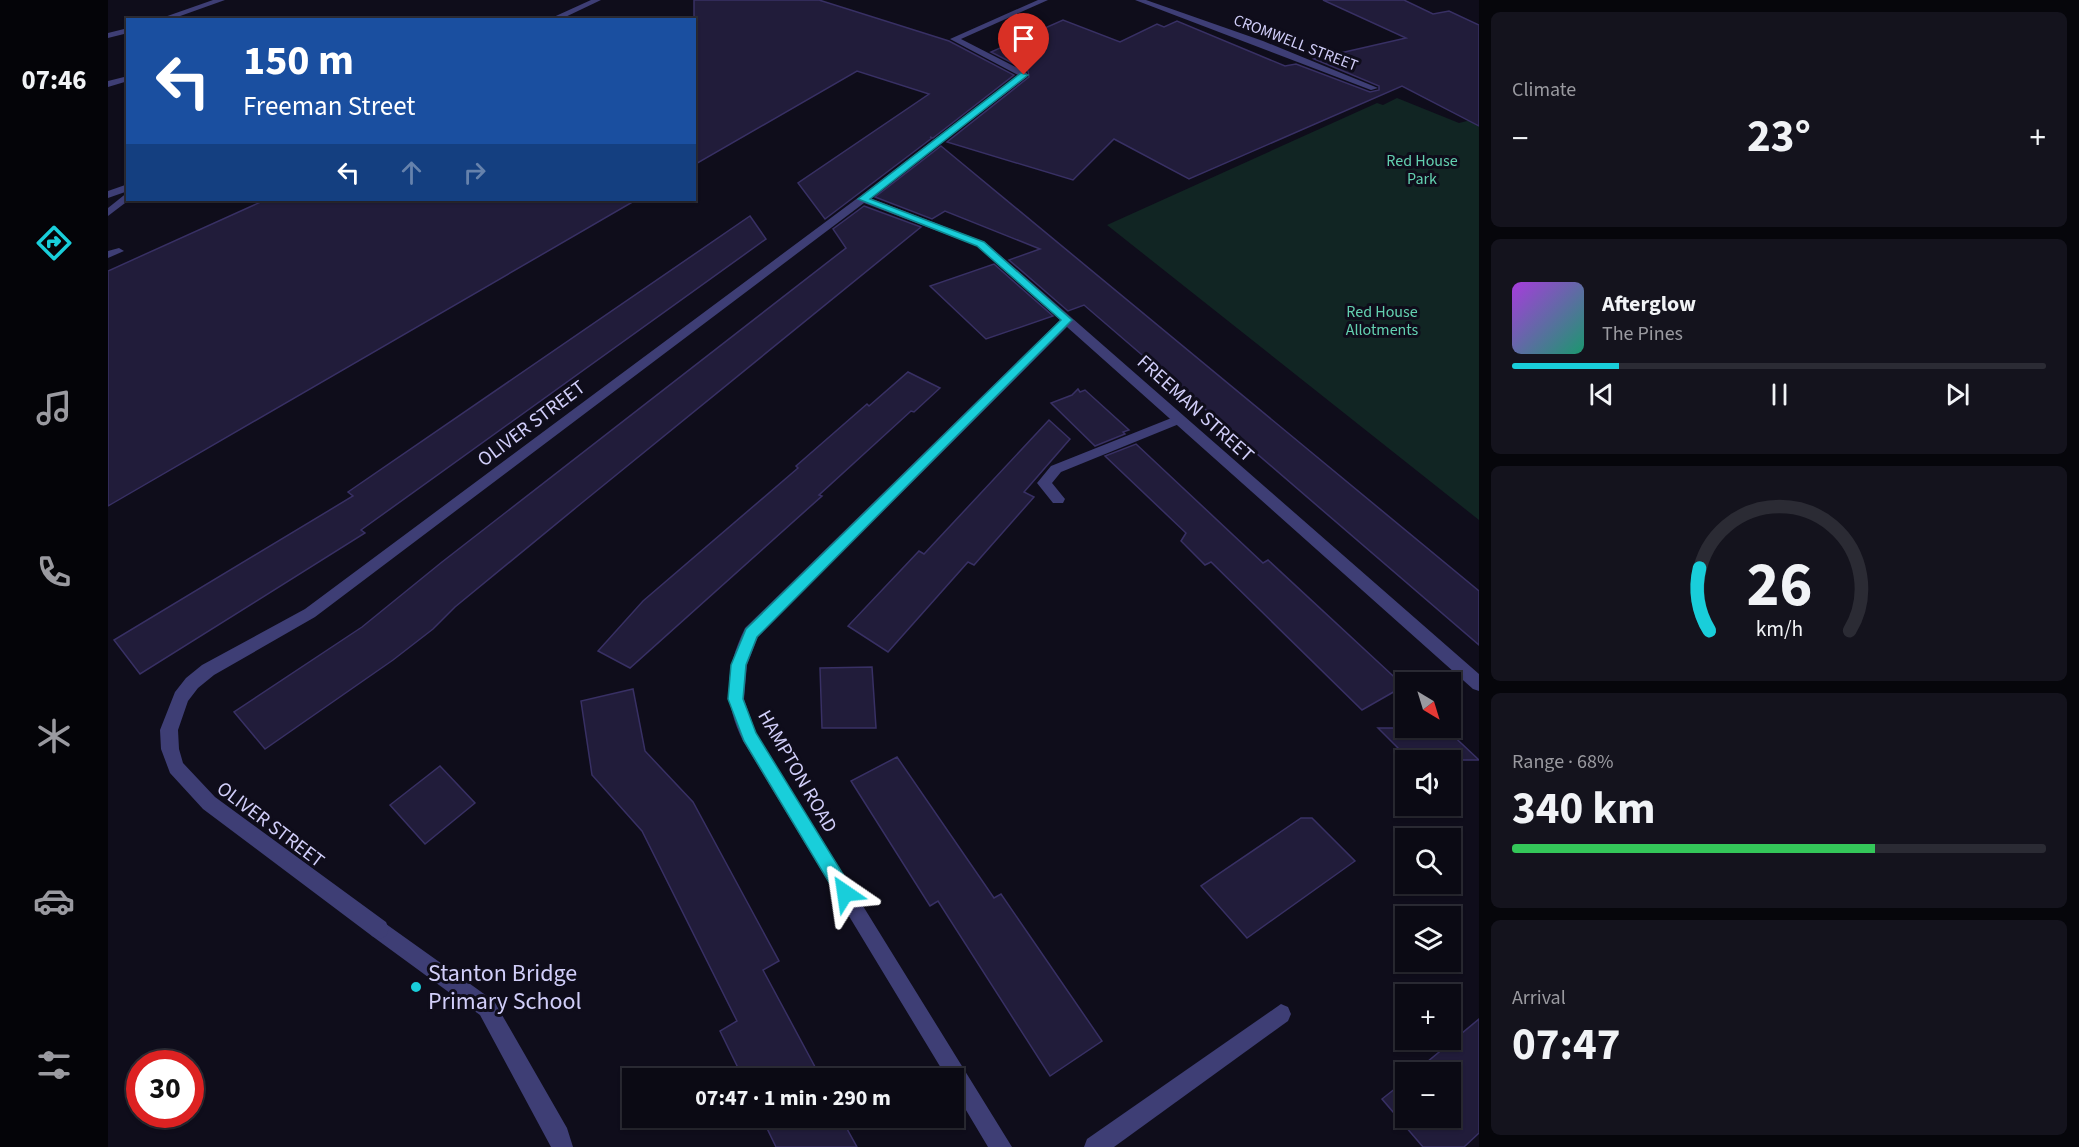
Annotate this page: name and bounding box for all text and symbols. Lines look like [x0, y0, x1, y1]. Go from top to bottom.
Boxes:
street label: CROMWELL STREET [1230, 9, 1361, 77]
pin [998, 13, 1049, 75]
icon: arrive [1007, 22, 1040, 55]
text: 150 m [243, 31, 354, 91]
icon: left [144, 42, 222, 120]
text: 07:46 [21, 61, 87, 100]
text: Climate [1512, 76, 1576, 104]
text: Freeman Street [243, 87, 415, 126]
text: 23° [1747, 105, 1811, 169]
text: − [1512, 115, 1528, 162]
text: + [2030, 115, 2046, 162]
park label: Red House Park [1386, 150, 1458, 190]
icon: left [332, 156, 365, 189]
icon: ahead [395, 156, 428, 189]
icon: right [458, 156, 491, 189]
icon: directions [33, 222, 75, 264]
text: Afterglow [1602, 288, 1696, 320]
park label: Red House Allotments [1346, 301, 1419, 341]
text: The Pines [1602, 320, 1683, 348]
street label: FREEMAN STREET [1131, 349, 1260, 469]
street label: OLIVER STREET [472, 374, 592, 474]
icon: previous [1585, 378, 1618, 411]
icon: pause [1763, 378, 1796, 411]
icon: next [1941, 378, 1974, 411]
icon: music [33, 387, 75, 429]
text: 26 [1746, 541, 1812, 630]
icon: phone [33, 551, 75, 593]
text: km/h [1755, 614, 1803, 645]
north arrow [1395, 672, 1461, 738]
map controls [1395, 672, 1461, 1128]
street label: HAMPTON ROAD [751, 705, 844, 838]
icon: climate [33, 715, 75, 757]
text: Range · 68% [1512, 748, 1613, 776]
button: sound [1395, 750, 1461, 816]
street label: OLIVER STREET [211, 775, 330, 875]
text: 340 km [1512, 777, 1656, 841]
button: search [1395, 828, 1461, 894]
position arrow [813, 861, 877, 925]
icon: car [33, 880, 75, 922]
button: layers [1395, 906, 1461, 972]
place label: Stanton Bridge Primary School [428, 956, 582, 1019]
marker: Stanton Bridge Primary School [409, 980, 423, 994]
button: + [1395, 984, 1461, 1050]
text: Arrival [1512, 984, 1566, 1012]
text: 07:47 [1512, 1013, 1621, 1077]
icon: filters [33, 1044, 75, 1086]
speed limit sign: 30 [126, 1050, 204, 1128]
button: − [1395, 1062, 1461, 1128]
text: 07:47 · 1 min · 290 m [695, 1082, 891, 1114]

